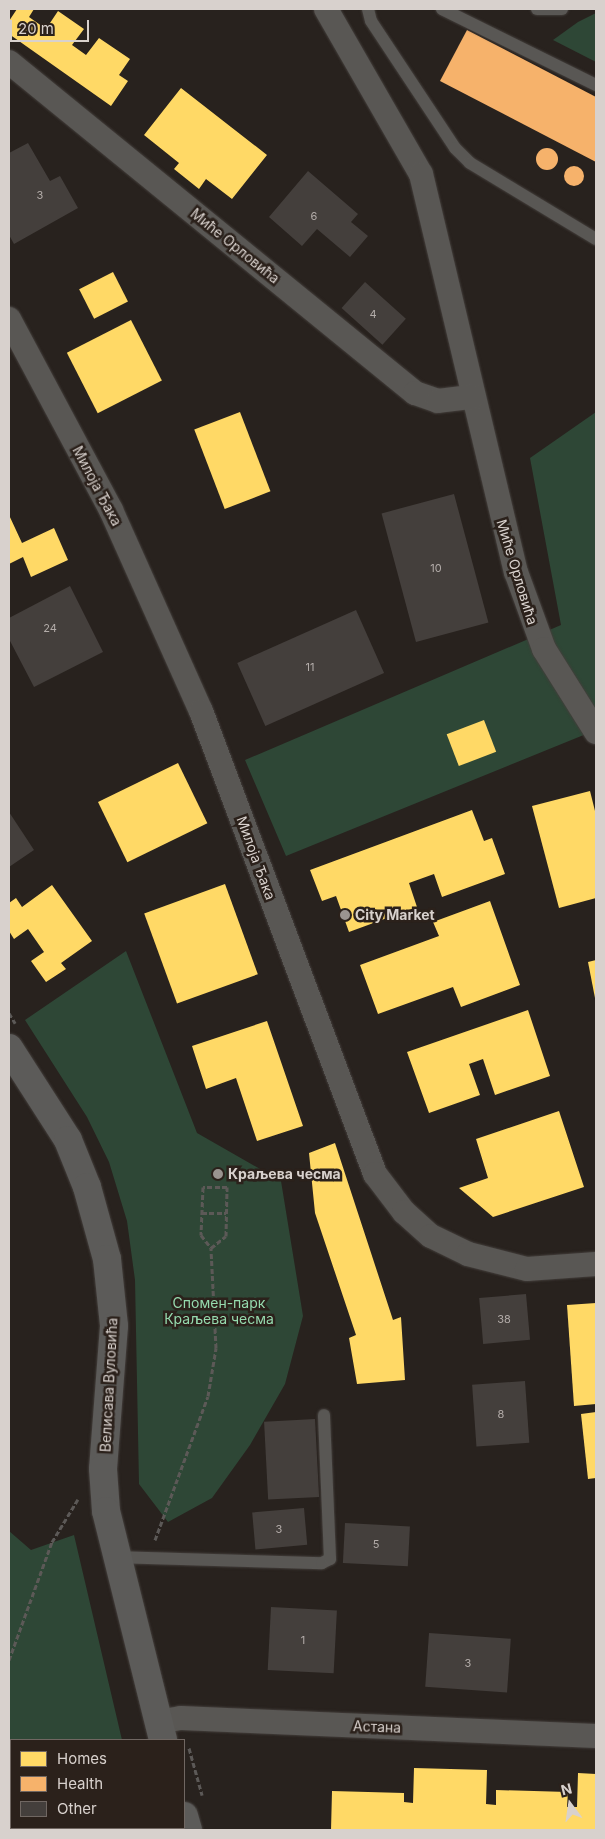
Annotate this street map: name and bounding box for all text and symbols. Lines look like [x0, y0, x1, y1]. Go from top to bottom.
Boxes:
scale bar [12, 10, 91, 42]
text: 20 m [18, 19, 54, 38]
house number: 3 [37, 188, 43, 202]
street label: Миће Орловића [187, 205, 283, 287]
house number: 6 [311, 209, 317, 223]
house number: 4 [369, 307, 377, 321]
street label: Милоја Ђака [69, 443, 125, 529]
street label: Миће Орловића [493, 517, 541, 627]
house number: 10 [430, 561, 442, 575]
house number: 24 [43, 621, 57, 635]
house number: 11 [306, 660, 314, 674]
street label: Милоја Ђака [233, 814, 279, 902]
place label: City Market [355, 907, 435, 923]
marker: City Market [339, 909, 351, 921]
place label: Краљева чесма [228, 1166, 341, 1182]
marker: Краљева чесма [212, 1168, 224, 1180]
park label: Спомен-парк Краљева чесма [164, 1295, 274, 1328]
house number: 38 [497, 1312, 511, 1326]
street label: Велисава Вуловића [97, 1317, 121, 1453]
house number: 8 [498, 1407, 504, 1421]
house number: 3 [276, 1522, 282, 1536]
house number: 5 [373, 1537, 379, 1551]
house number: 1 [301, 1633, 305, 1647]
house number: 3 [465, 1656, 471, 1670]
street label: Астана [353, 1718, 401, 1736]
legend [10, 1739, 185, 1829]
text: Homes [57, 1749, 107, 1768]
text: Health [57, 1774, 103, 1793]
north arrow [545, 1779, 595, 1829]
text: N [559, 1779, 573, 1799]
text: Other [57, 1799, 97, 1818]

